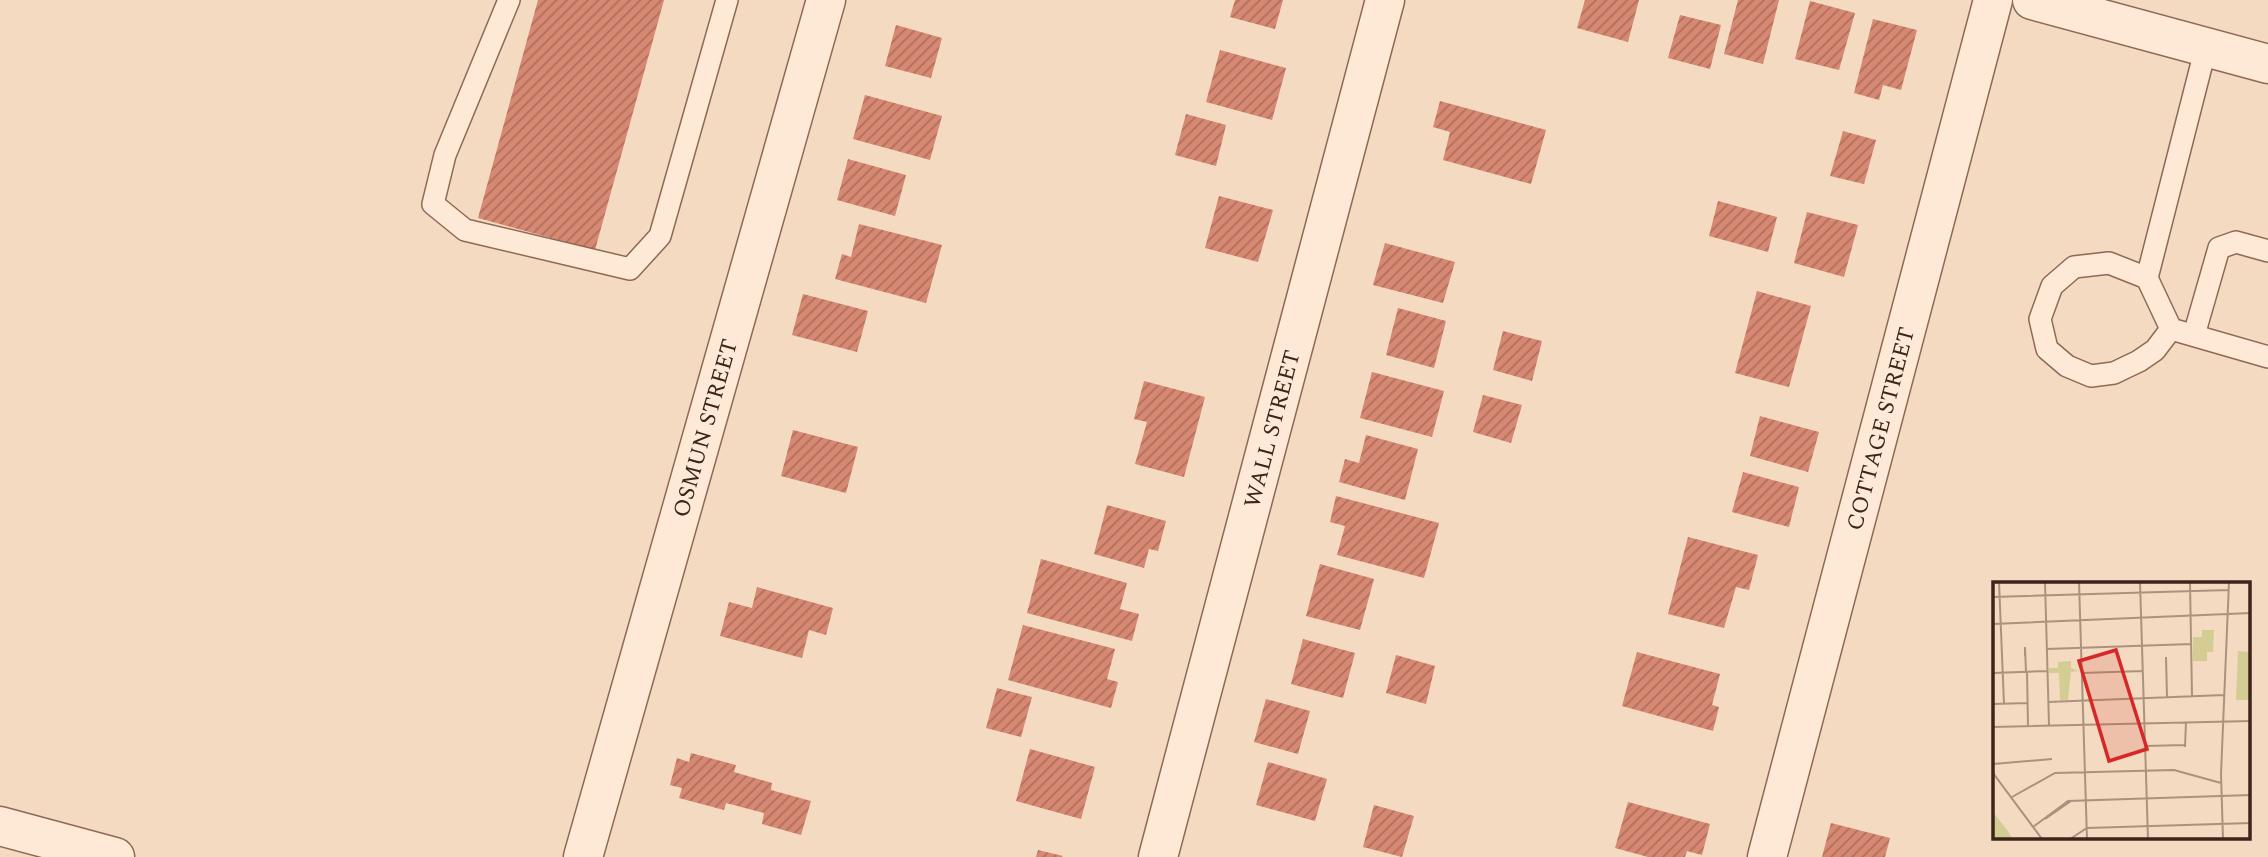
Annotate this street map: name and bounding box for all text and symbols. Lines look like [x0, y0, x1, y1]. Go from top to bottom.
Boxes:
street label: COTTAGE STREET [1838, 323, 1925, 535]
street label: OSMUN STREET [664, 335, 748, 522]
street label: WALL STREET [1235, 346, 1311, 512]
inset map [1993, 582, 2250, 840]

